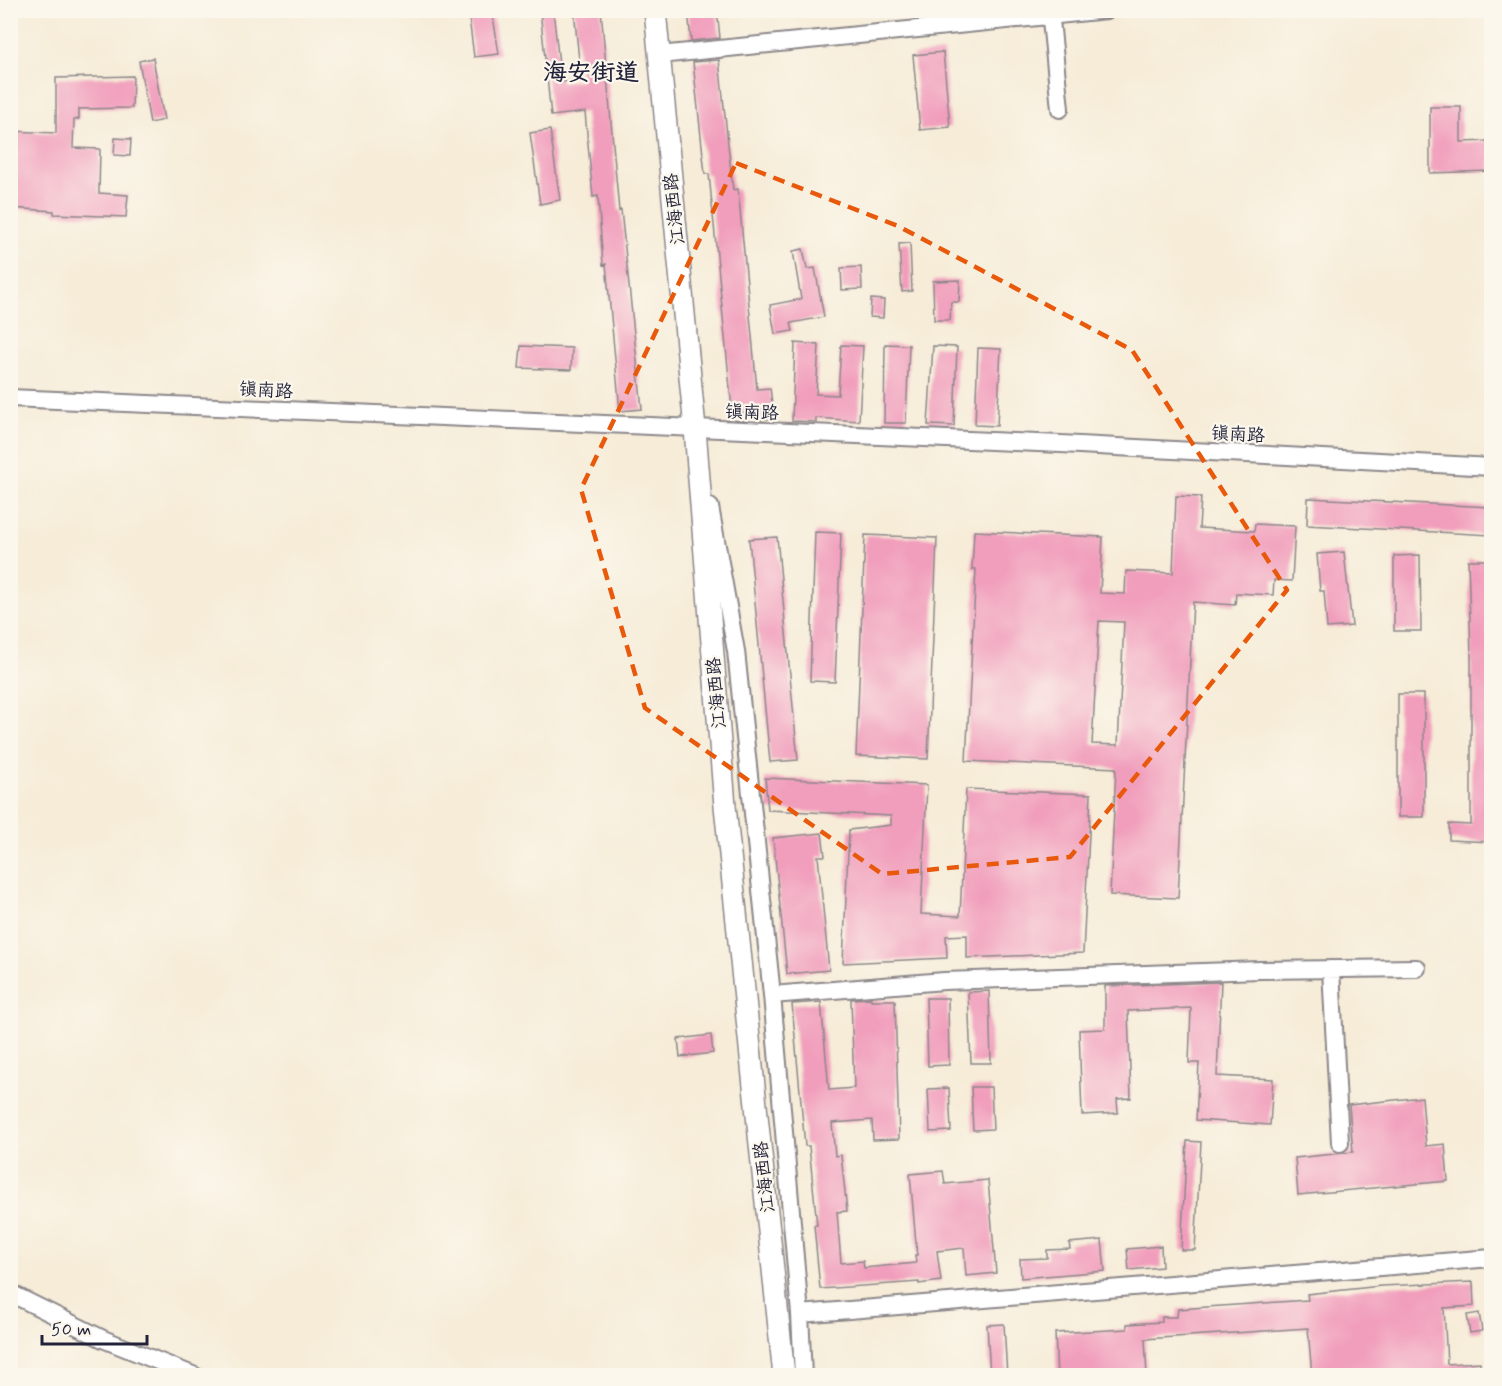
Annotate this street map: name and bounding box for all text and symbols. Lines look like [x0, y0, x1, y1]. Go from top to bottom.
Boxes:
district label: 海安街道 [543, 58, 639, 89]
street label: 江海西路 [659, 172, 691, 246]
street label: 镇南路 [238, 378, 294, 404]
street label: 镇南路 [725, 400, 779, 426]
street label: 镇南路 [1210, 422, 1266, 448]
street label: 江海西路 [702, 656, 732, 730]
street label: 江海西路 [749, 1140, 781, 1214]
scale bar [42, 1308, 147, 1346]
text: 50 m [51, 1318, 91, 1342]

